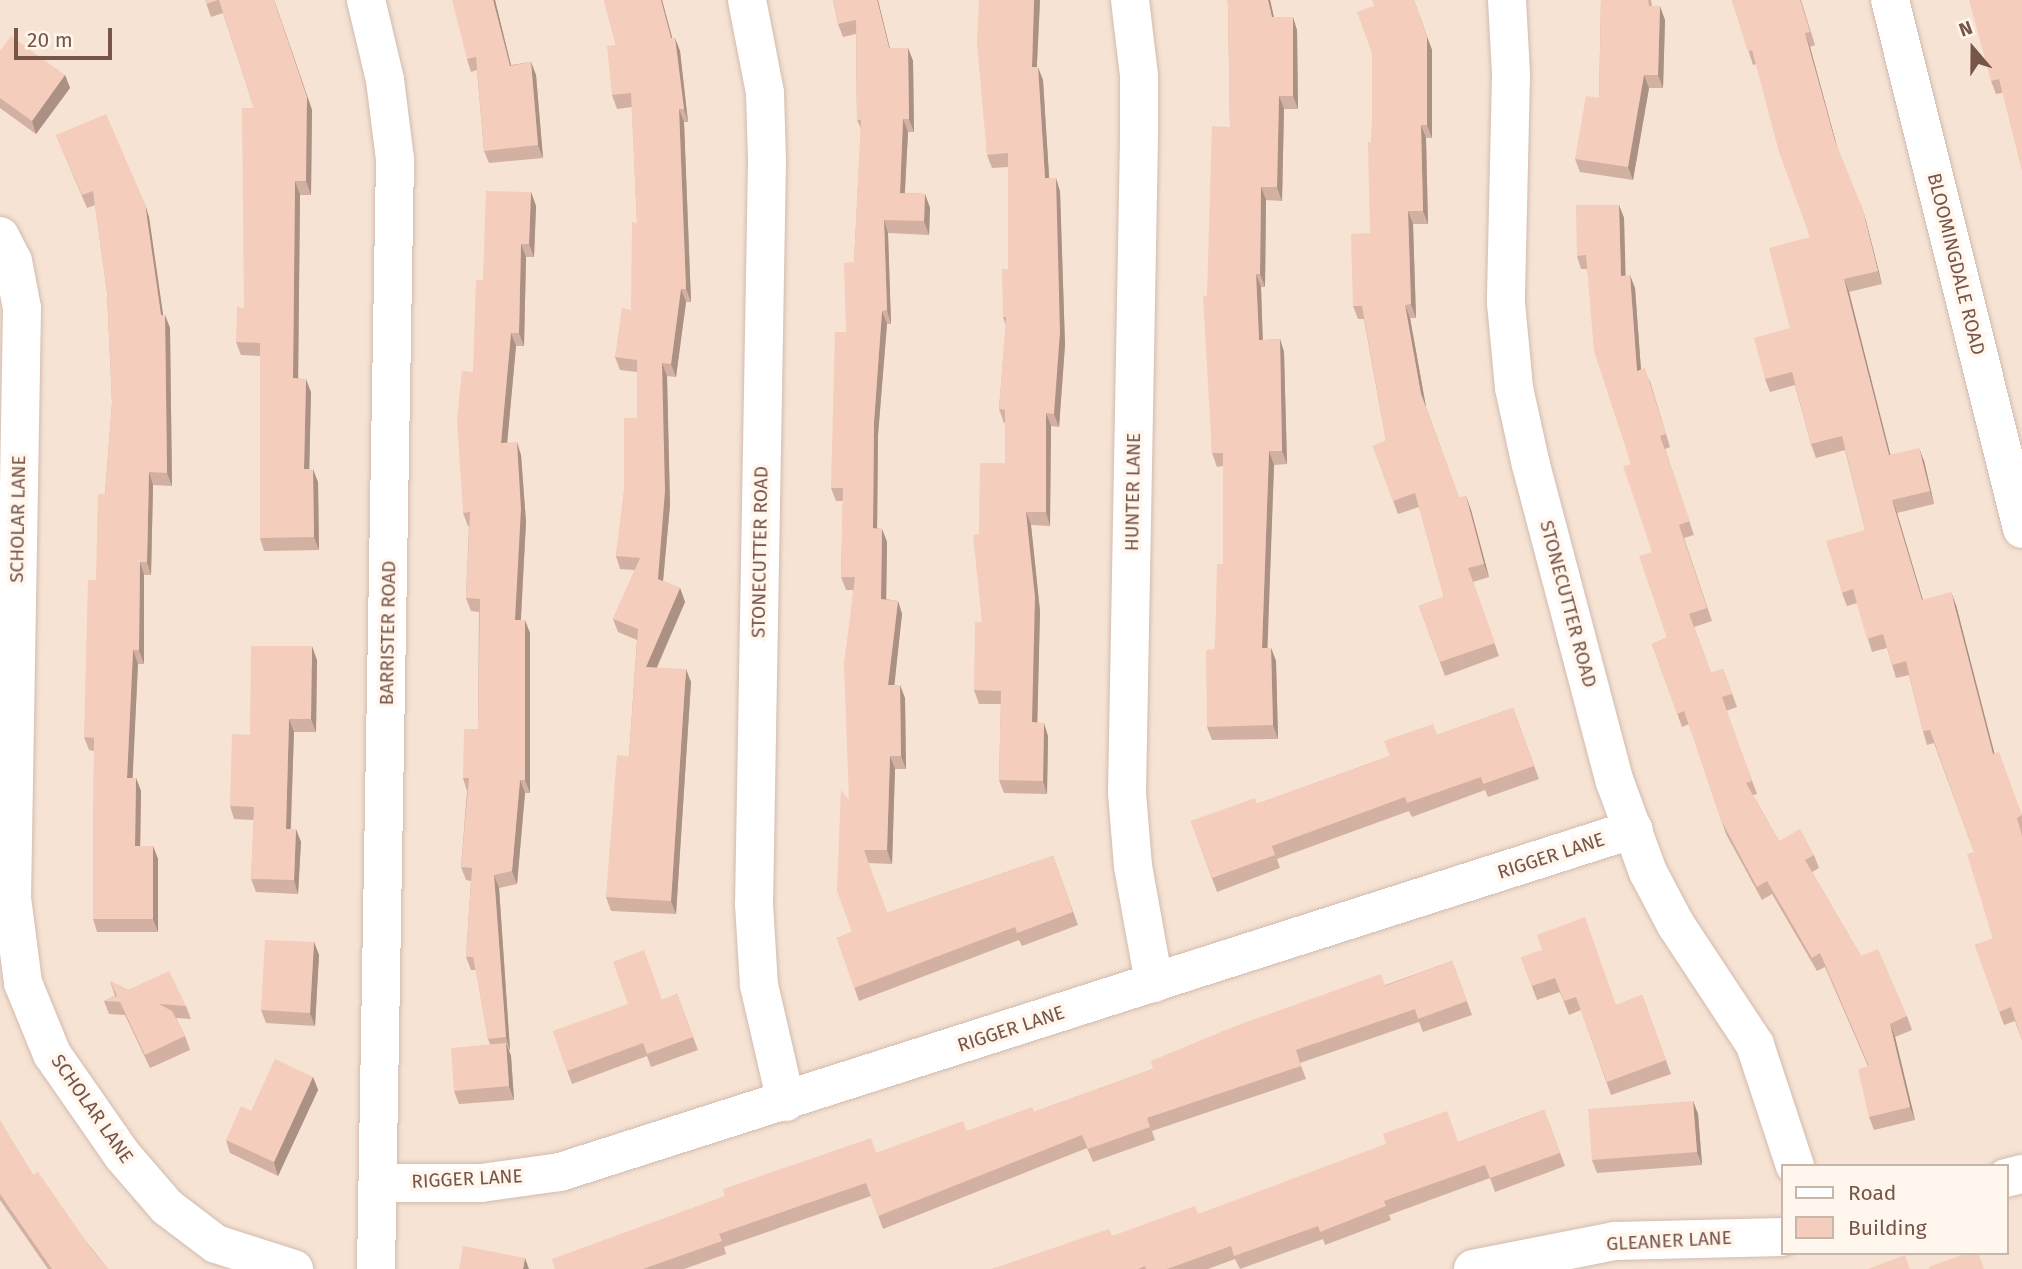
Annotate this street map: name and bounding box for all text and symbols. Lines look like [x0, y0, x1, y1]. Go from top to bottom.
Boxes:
scale bar [18, 14, 116, 58]
north arrow [1938, 14, 2008, 84]
text: N [1956, 16, 1975, 42]
text: 20 m [27, 27, 73, 53]
street label: BLOOMINGDALE ROAD [1922, 171, 1990, 357]
street label: HUNTER LANE [1121, 433, 1145, 551]
street label: SCHOLAR LANE [5, 455, 31, 583]
street label: STONECUTTER ROAD [747, 466, 773, 638]
street label: STONECUTTER ROAD [1535, 518, 1601, 690]
street label: BARRISTER ROAD [375, 560, 401, 706]
street label: RIGGER LANE [1495, 828, 1607, 884]
street label: RIGGER LANE [955, 1001, 1067, 1057]
street label: SCHOLAR LANE [46, 1050, 138, 1168]
legend [1780, 1164, 2008, 1255]
street label: RIGGER LANE [411, 1165, 523, 1193]
text: Road [1848, 1180, 1896, 1206]
text: Building [1848, 1215, 1927, 1241]
street label: GLEANER LANE [1606, 1226, 1732, 1256]

